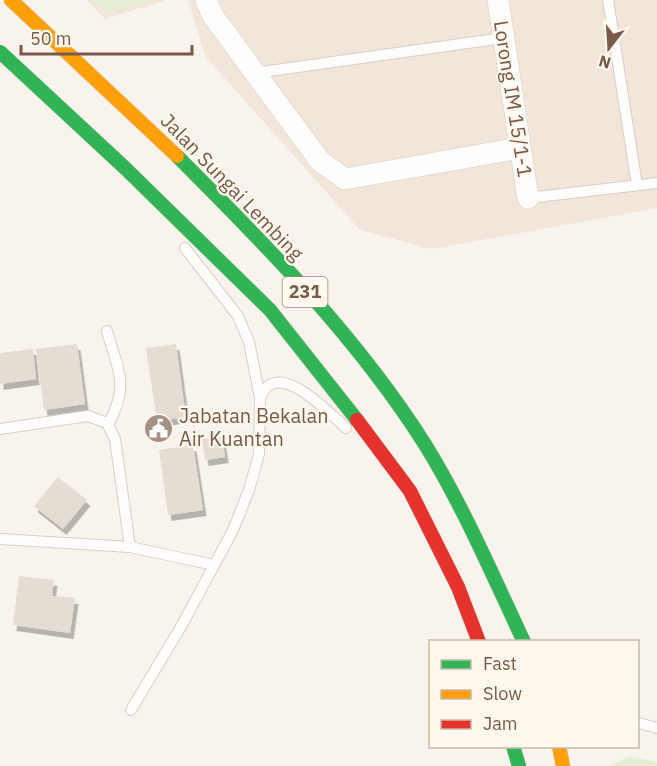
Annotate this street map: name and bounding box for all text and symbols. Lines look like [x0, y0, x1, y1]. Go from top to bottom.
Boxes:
scale bar [21, 18, 192, 56]
street label: Lorong IM 15/1-1 [488, 18, 539, 179]
north arrow [579, 18, 639, 78]
text: 50 m [30, 27, 72, 50]
text: N [596, 51, 613, 74]
street label: Jalan Sungai Lembing [155, 107, 310, 267]
road number: 231 [282, 277, 328, 307]
place label: Jabatan Bekalan Air Kuantan [179, 402, 329, 452]
public building icon: Jabatan Bekalan Air Kuantan [142, 412, 174, 444]
legend [429, 640, 639, 748]
text: Fast [483, 652, 517, 675]
text: Slow [483, 682, 522, 705]
text: Jam [483, 712, 518, 735]

